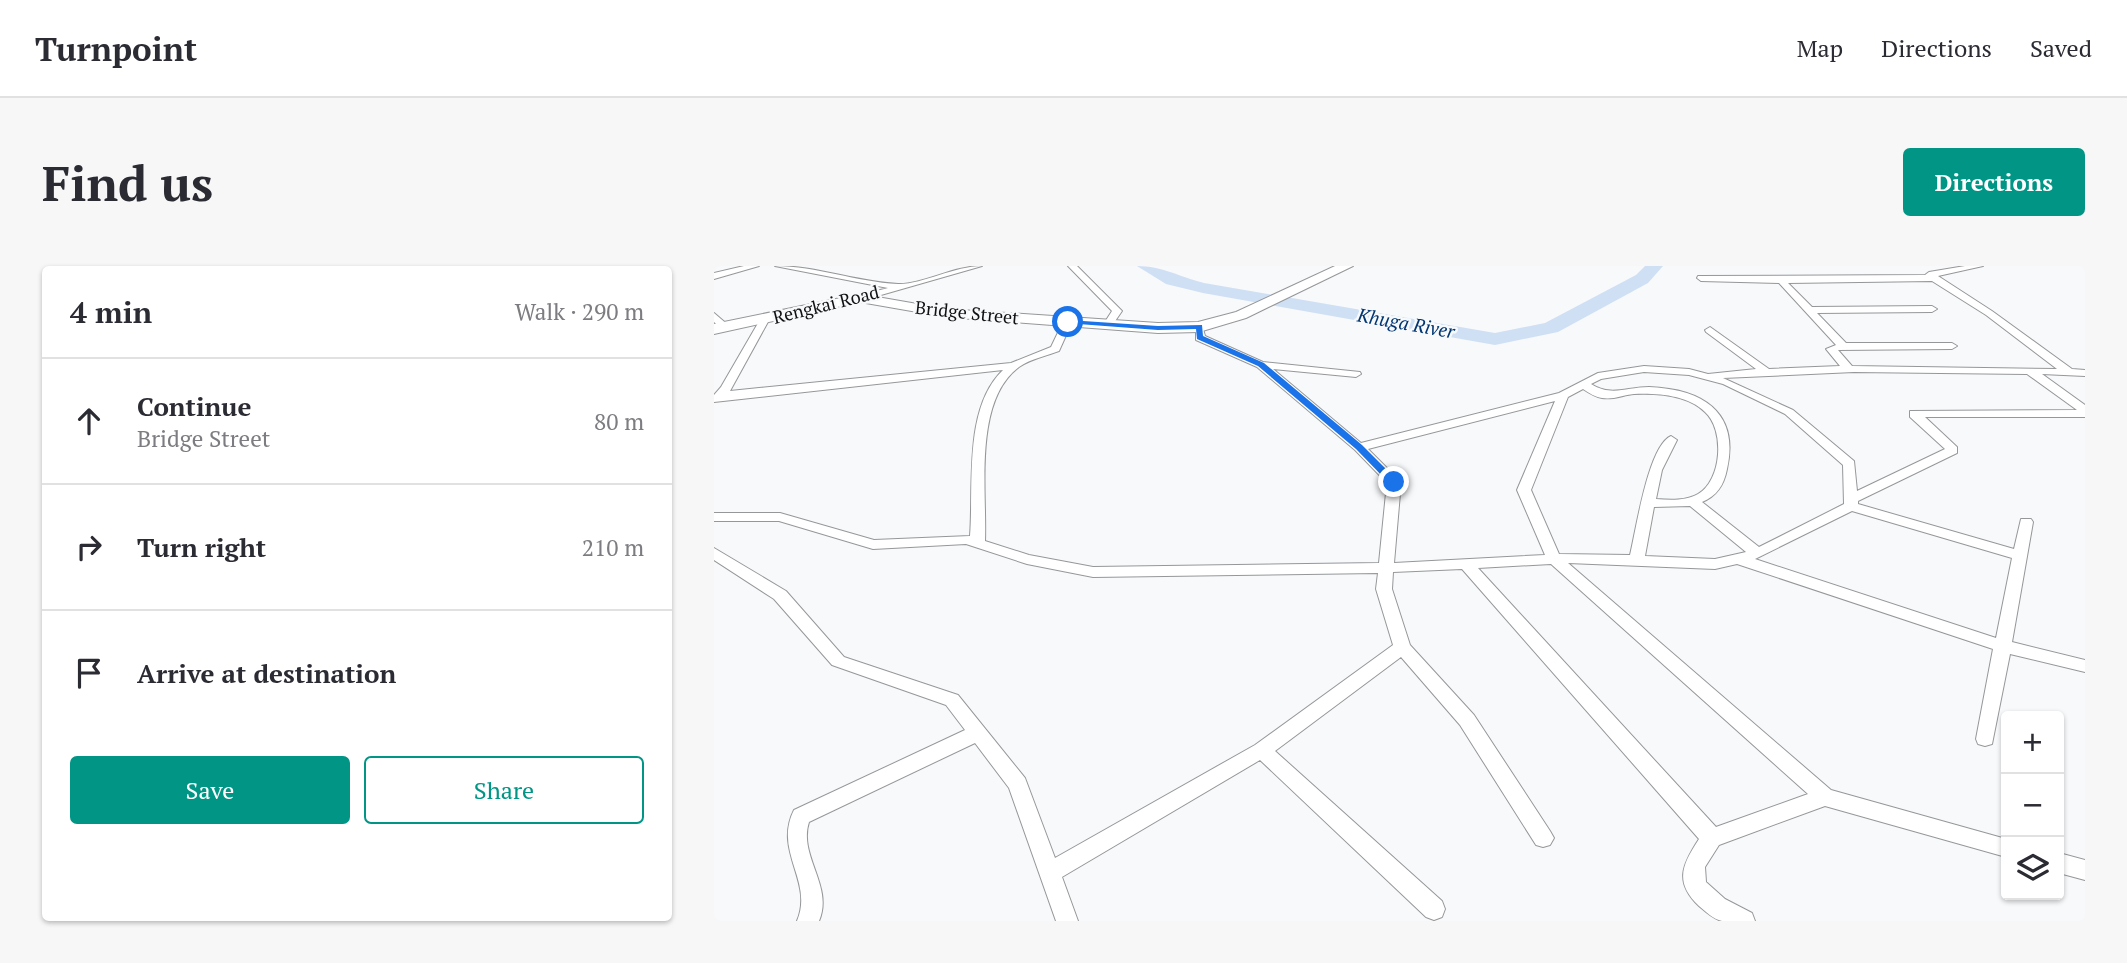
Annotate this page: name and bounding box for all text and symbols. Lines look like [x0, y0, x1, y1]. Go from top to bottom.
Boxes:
text: Turnpoint [35, 27, 197, 70]
text: Map [1797, 32, 1843, 64]
text: Directions [1881, 32, 1992, 64]
text: Saved [2030, 32, 2092, 64]
button: Directions [1903, 148, 2085, 216]
text: Find us [42, 150, 213, 215]
street label: Rengkai Road [770, 279, 881, 329]
text: 4 min [70, 292, 152, 332]
street label: Bridge Street [914, 295, 1021, 329]
text: Walk · 290 m [515, 296, 644, 327]
water label: Khuga River [1355, 301, 1457, 343]
route start [1052, 306, 1083, 337]
text: Continue [137, 389, 251, 423]
icon: ahead [70, 402, 108, 440]
text: 80 m [594, 406, 644, 437]
text: Bridge Street [137, 423, 270, 454]
route end [1378, 466, 1409, 497]
icon: right [70, 528, 108, 566]
text: Turn right [137, 530, 266, 564]
text: 210 m [582, 532, 644, 563]
icon: arrive [70, 654, 108, 692]
text: Arrive at destination [137, 656, 396, 690]
map controls [2001, 711, 2064, 900]
button: + [2001, 711, 2064, 774]
button: Save [70, 756, 350, 824]
button: Share [364, 756, 644, 824]
button: − [2001, 774, 2064, 837]
button: layers [2001, 837, 2064, 900]

